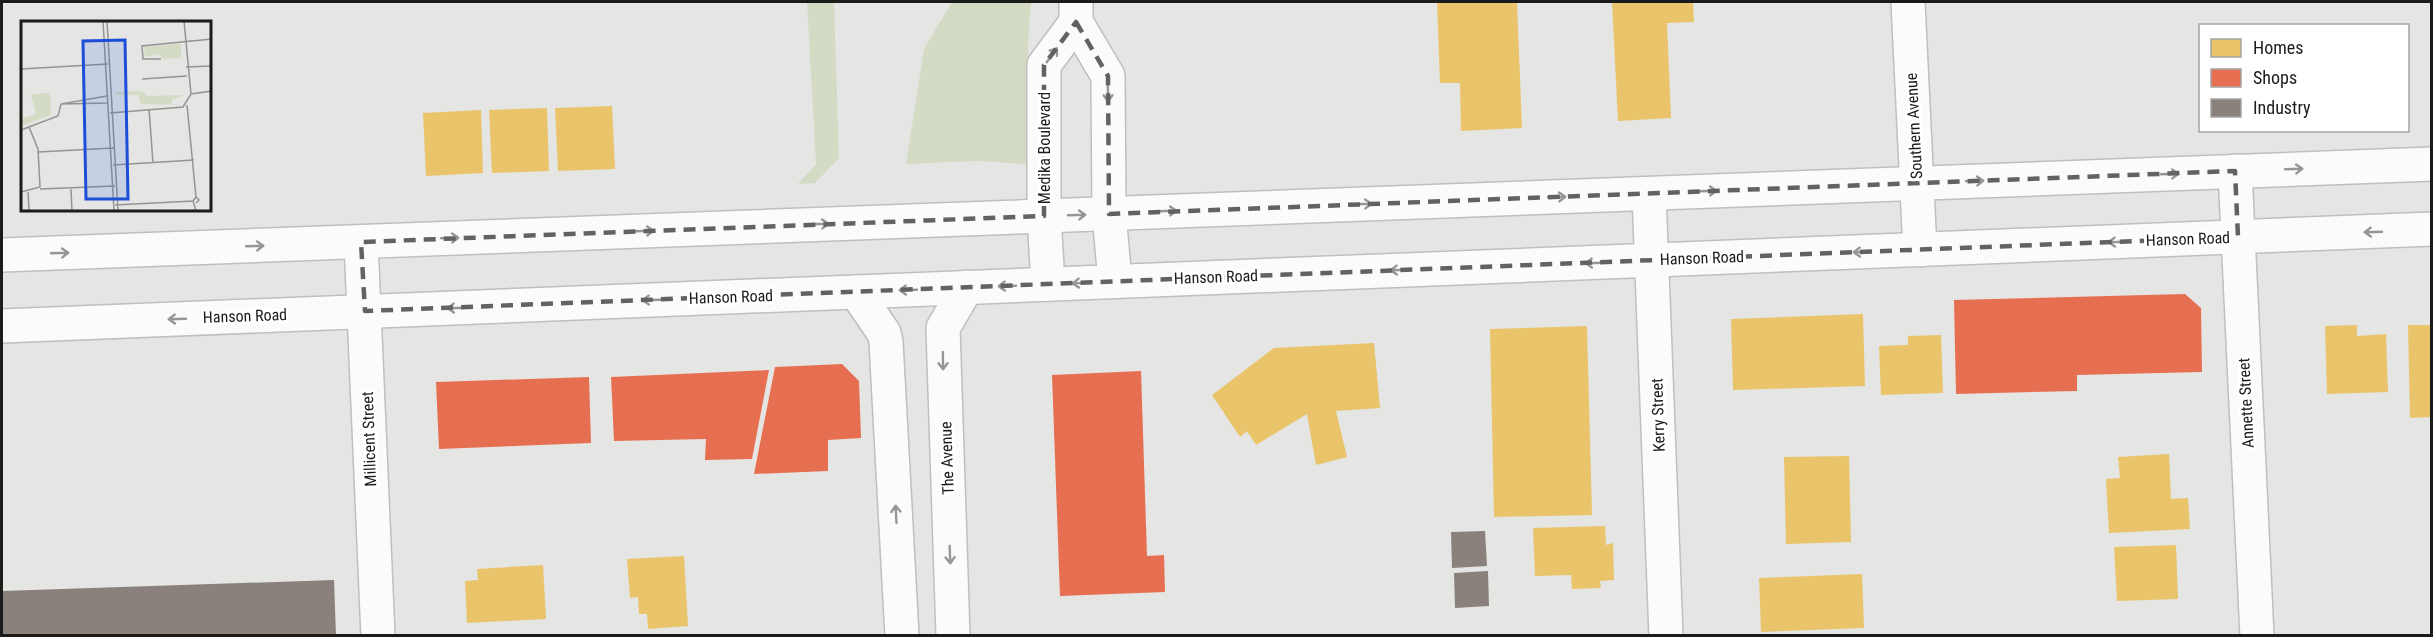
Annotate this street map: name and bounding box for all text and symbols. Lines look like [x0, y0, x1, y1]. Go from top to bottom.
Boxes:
inset map [21, 21, 212, 212]
legend [2199, 24, 2409, 132]
text: Homes [2253, 37, 2303, 58]
one-way arrow [1046, 48, 1058, 64]
text: Shops [2253, 67, 2297, 88]
street label: Southern Avenue [1902, 72, 1926, 180]
one-way arrow [1102, 82, 1114, 102]
street label: Medika Boulevard [1035, 92, 1054, 204]
text: Industry [2253, 97, 2311, 118]
one-way arrow [2283, 164, 2303, 175]
one-way arrow [2160, 168, 2180, 179]
one-way arrow [1965, 176, 1985, 187]
one-way arrow [1697, 186, 1717, 197]
one-way arrow [1547, 191, 1567, 202]
one-way arrow [1352, 198, 1372, 210]
one-way arrow [1157, 206, 1177, 217]
one-way arrow [1066, 209, 1086, 220]
one-way arrow [809, 218, 829, 230]
one-way arrow [634, 225, 654, 236]
one-way arrow [2364, 226, 2384, 237]
street label: Hanson Road [2146, 228, 2230, 250]
one-way arrow [439, 233, 459, 244]
one-way arrow [2107, 236, 2127, 247]
one-way arrow [244, 240, 264, 251]
one-way arrow [1852, 246, 1872, 257]
one-way arrow [49, 247, 69, 258]
street label: Hanson Road [1660, 247, 1744, 269]
one-way arrow [1584, 257, 1604, 268]
one-way arrow [1389, 265, 1409, 276]
street label: Hanson Road [1174, 266, 1258, 288]
one-way arrow [1072, 277, 1092, 288]
one-way arrow [998, 280, 1018, 292]
one-way arrow [899, 284, 919, 295]
street label: Hanson Road [689, 286, 773, 308]
one-way arrow [641, 294, 661, 306]
one-way arrow [446, 302, 466, 313]
street label: Hanson Road [203, 305, 287, 327]
one-way arrow [167, 313, 187, 325]
one-way arrow [938, 350, 949, 370]
street label: Annette Street [2234, 357, 2258, 449]
street label: Kerry Street [1647, 378, 1669, 452]
street label: Millicent Street [358, 391, 380, 487]
street label: The Avenue [936, 421, 958, 495]
one-way arrow [890, 505, 901, 525]
one-way arrow [945, 545, 956, 565]

